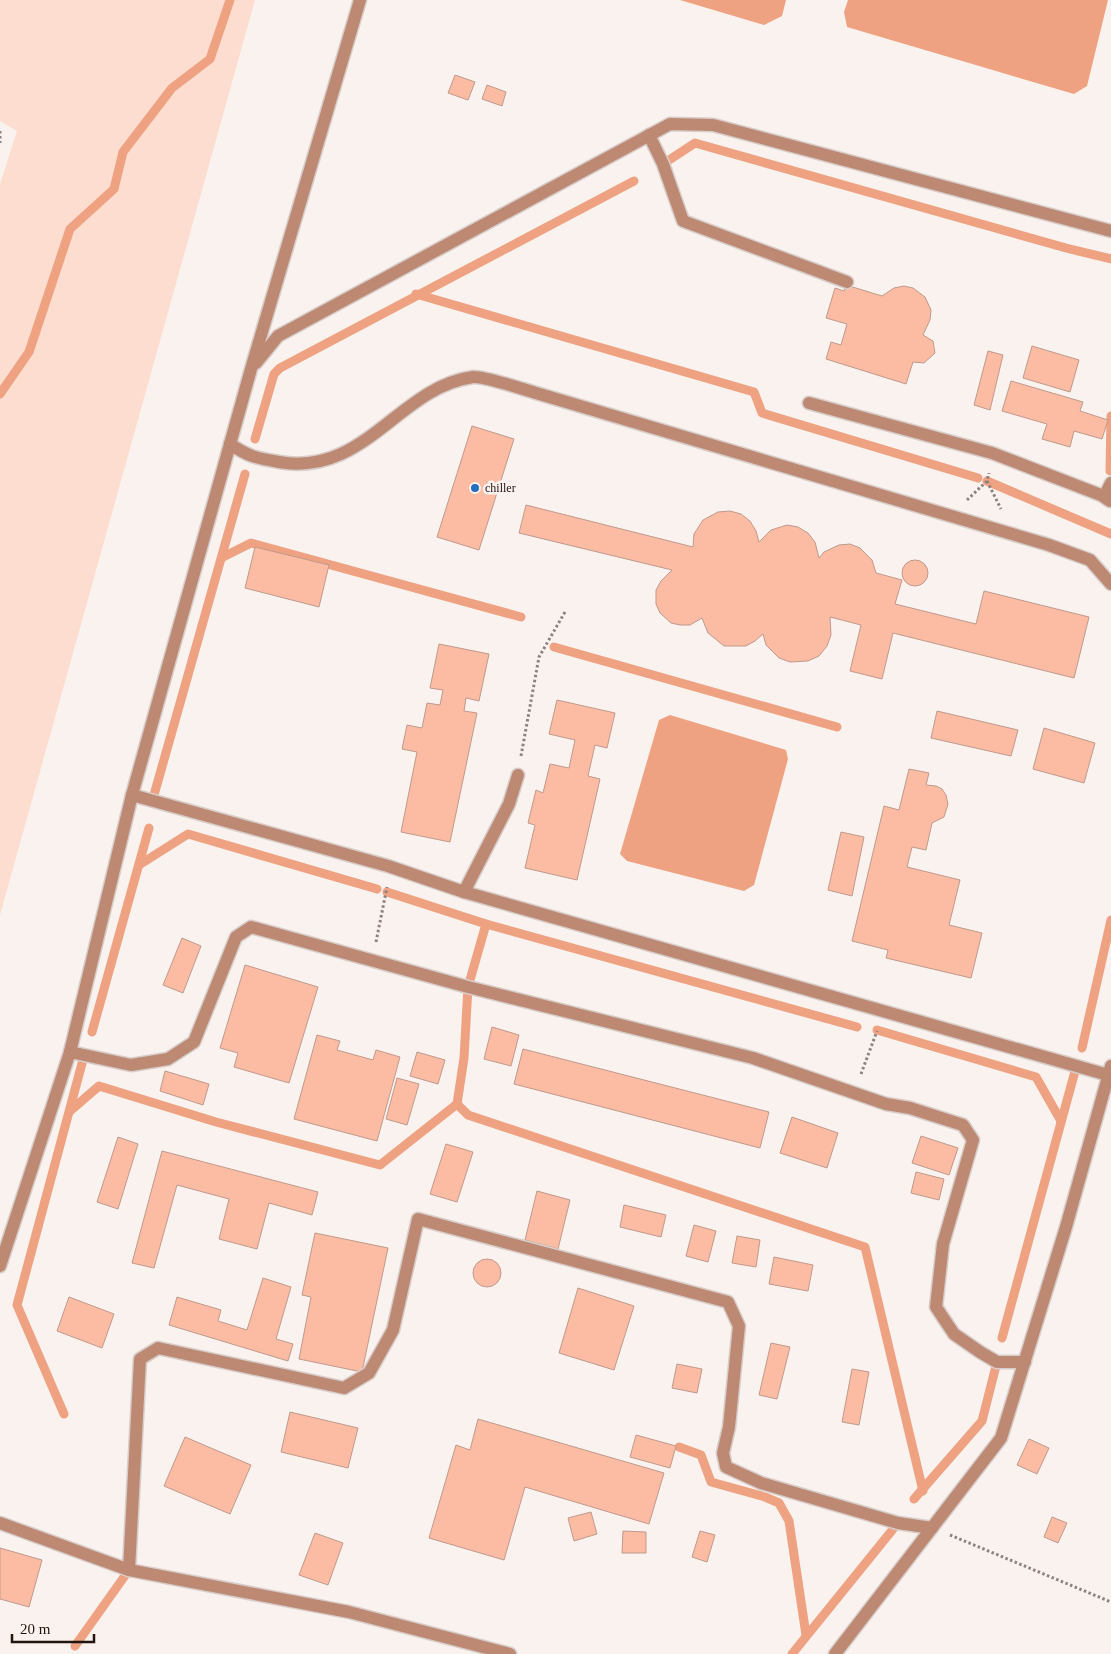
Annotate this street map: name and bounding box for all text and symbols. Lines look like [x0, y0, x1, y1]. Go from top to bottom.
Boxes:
place label: chiller [485, 481, 516, 495]
marker: chiller [469, 482, 481, 494]
scale bar [12, 1612, 95, 1644]
text: 20 m [20, 1621, 51, 1637]

